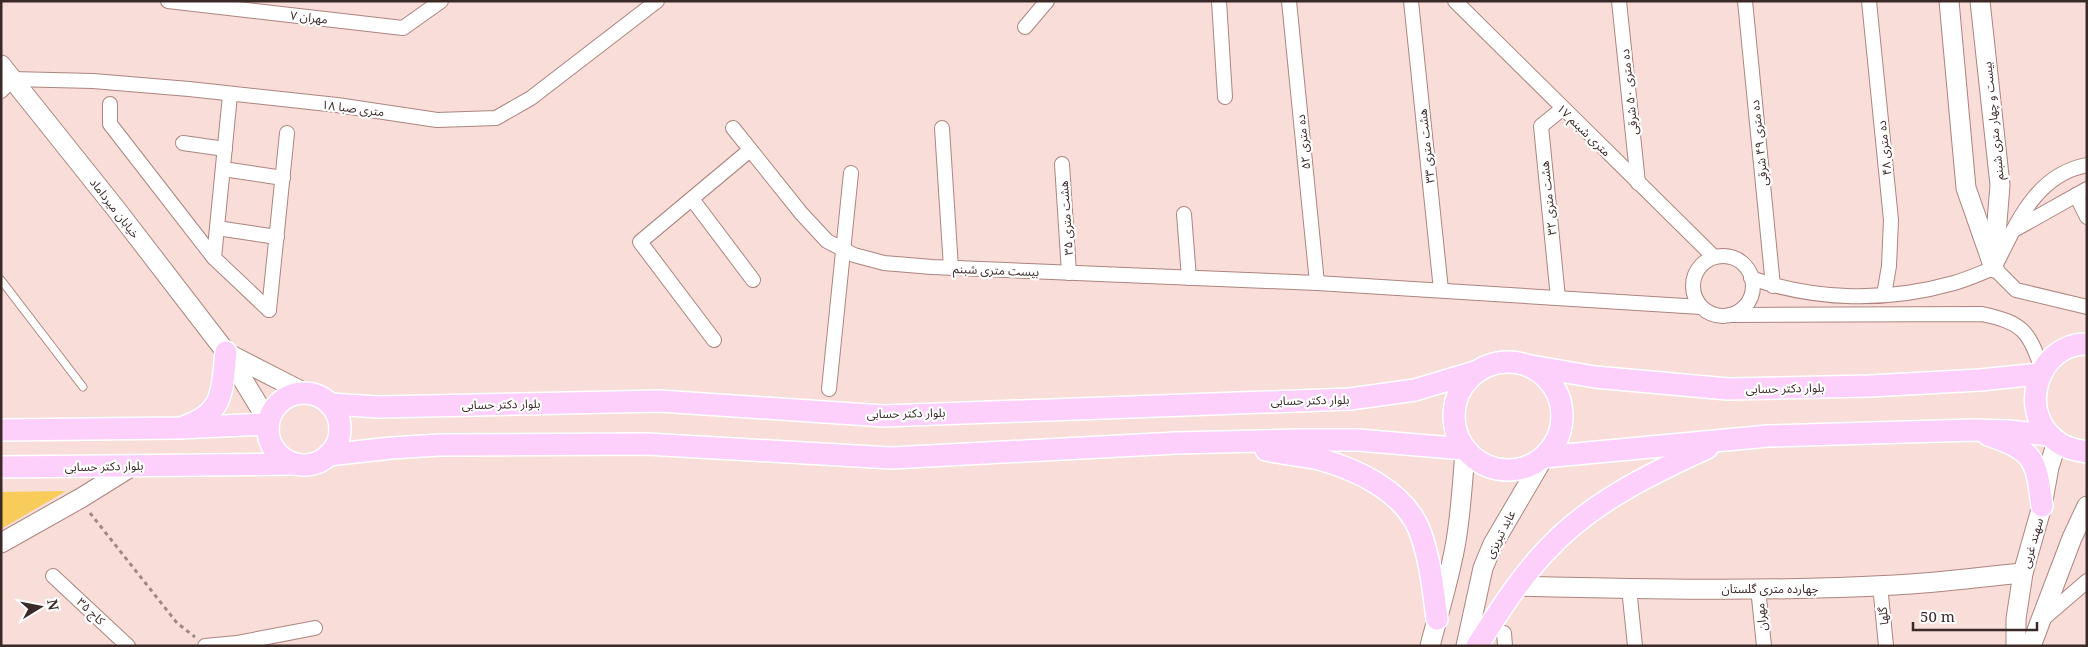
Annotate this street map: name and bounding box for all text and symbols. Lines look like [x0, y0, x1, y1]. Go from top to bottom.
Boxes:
street label: مهران ۷ [289, 6, 329, 28]
street label: ده متری ۵۰ شرقی [1616, 48, 1642, 136]
street label: بیست و چهار متری شبنم [1978, 61, 2009, 181]
street label: متری صبا ۱۸ [321, 96, 385, 120]
street label: ده متری ۴۹ شرقی [1746, 99, 1772, 187]
street label: ۱۷ متری شبنم [1553, 100, 1615, 161]
street label: هشت متری ۳۳ [1414, 108, 1438, 184]
street label: ده متری ۵۲ [1292, 113, 1314, 170]
street label: ده متری ۴۸ [1873, 119, 1895, 176]
street label: هشت متری ۳۲ [1536, 160, 1560, 236]
street label: خیابان میرداماد [86, 174, 144, 242]
street label: هشت متری ۳۵ [1055, 180, 1077, 256]
street label: بیست متری شبنم [953, 260, 1039, 281]
street label: بلوار دکتر حسابی [1745, 379, 1825, 397]
street label: بلوار دکتر حسابی [1270, 391, 1350, 409]
street label: بلوار دکتر حسابی [461, 395, 541, 413]
street label: بلوار دکتر حسابی [866, 404, 946, 422]
street label: بلوار دکتر حسابی [64, 457, 144, 475]
street label: عابد تبریزی [1481, 507, 1519, 561]
street label: سهند غربی [2017, 516, 2047, 570]
street label: چهارده متری گلستان [1721, 580, 1819, 597]
north arrow [15, 582, 65, 632]
street label: کاج ۳۵ [72, 594, 110, 630]
text: N [43, 598, 64, 612]
scale bar [1913, 600, 2037, 632]
street label: مهران [1751, 602, 1771, 632]
street label: گلها [1873, 605, 1892, 626]
text: 50 m [1920, 606, 1955, 626]

